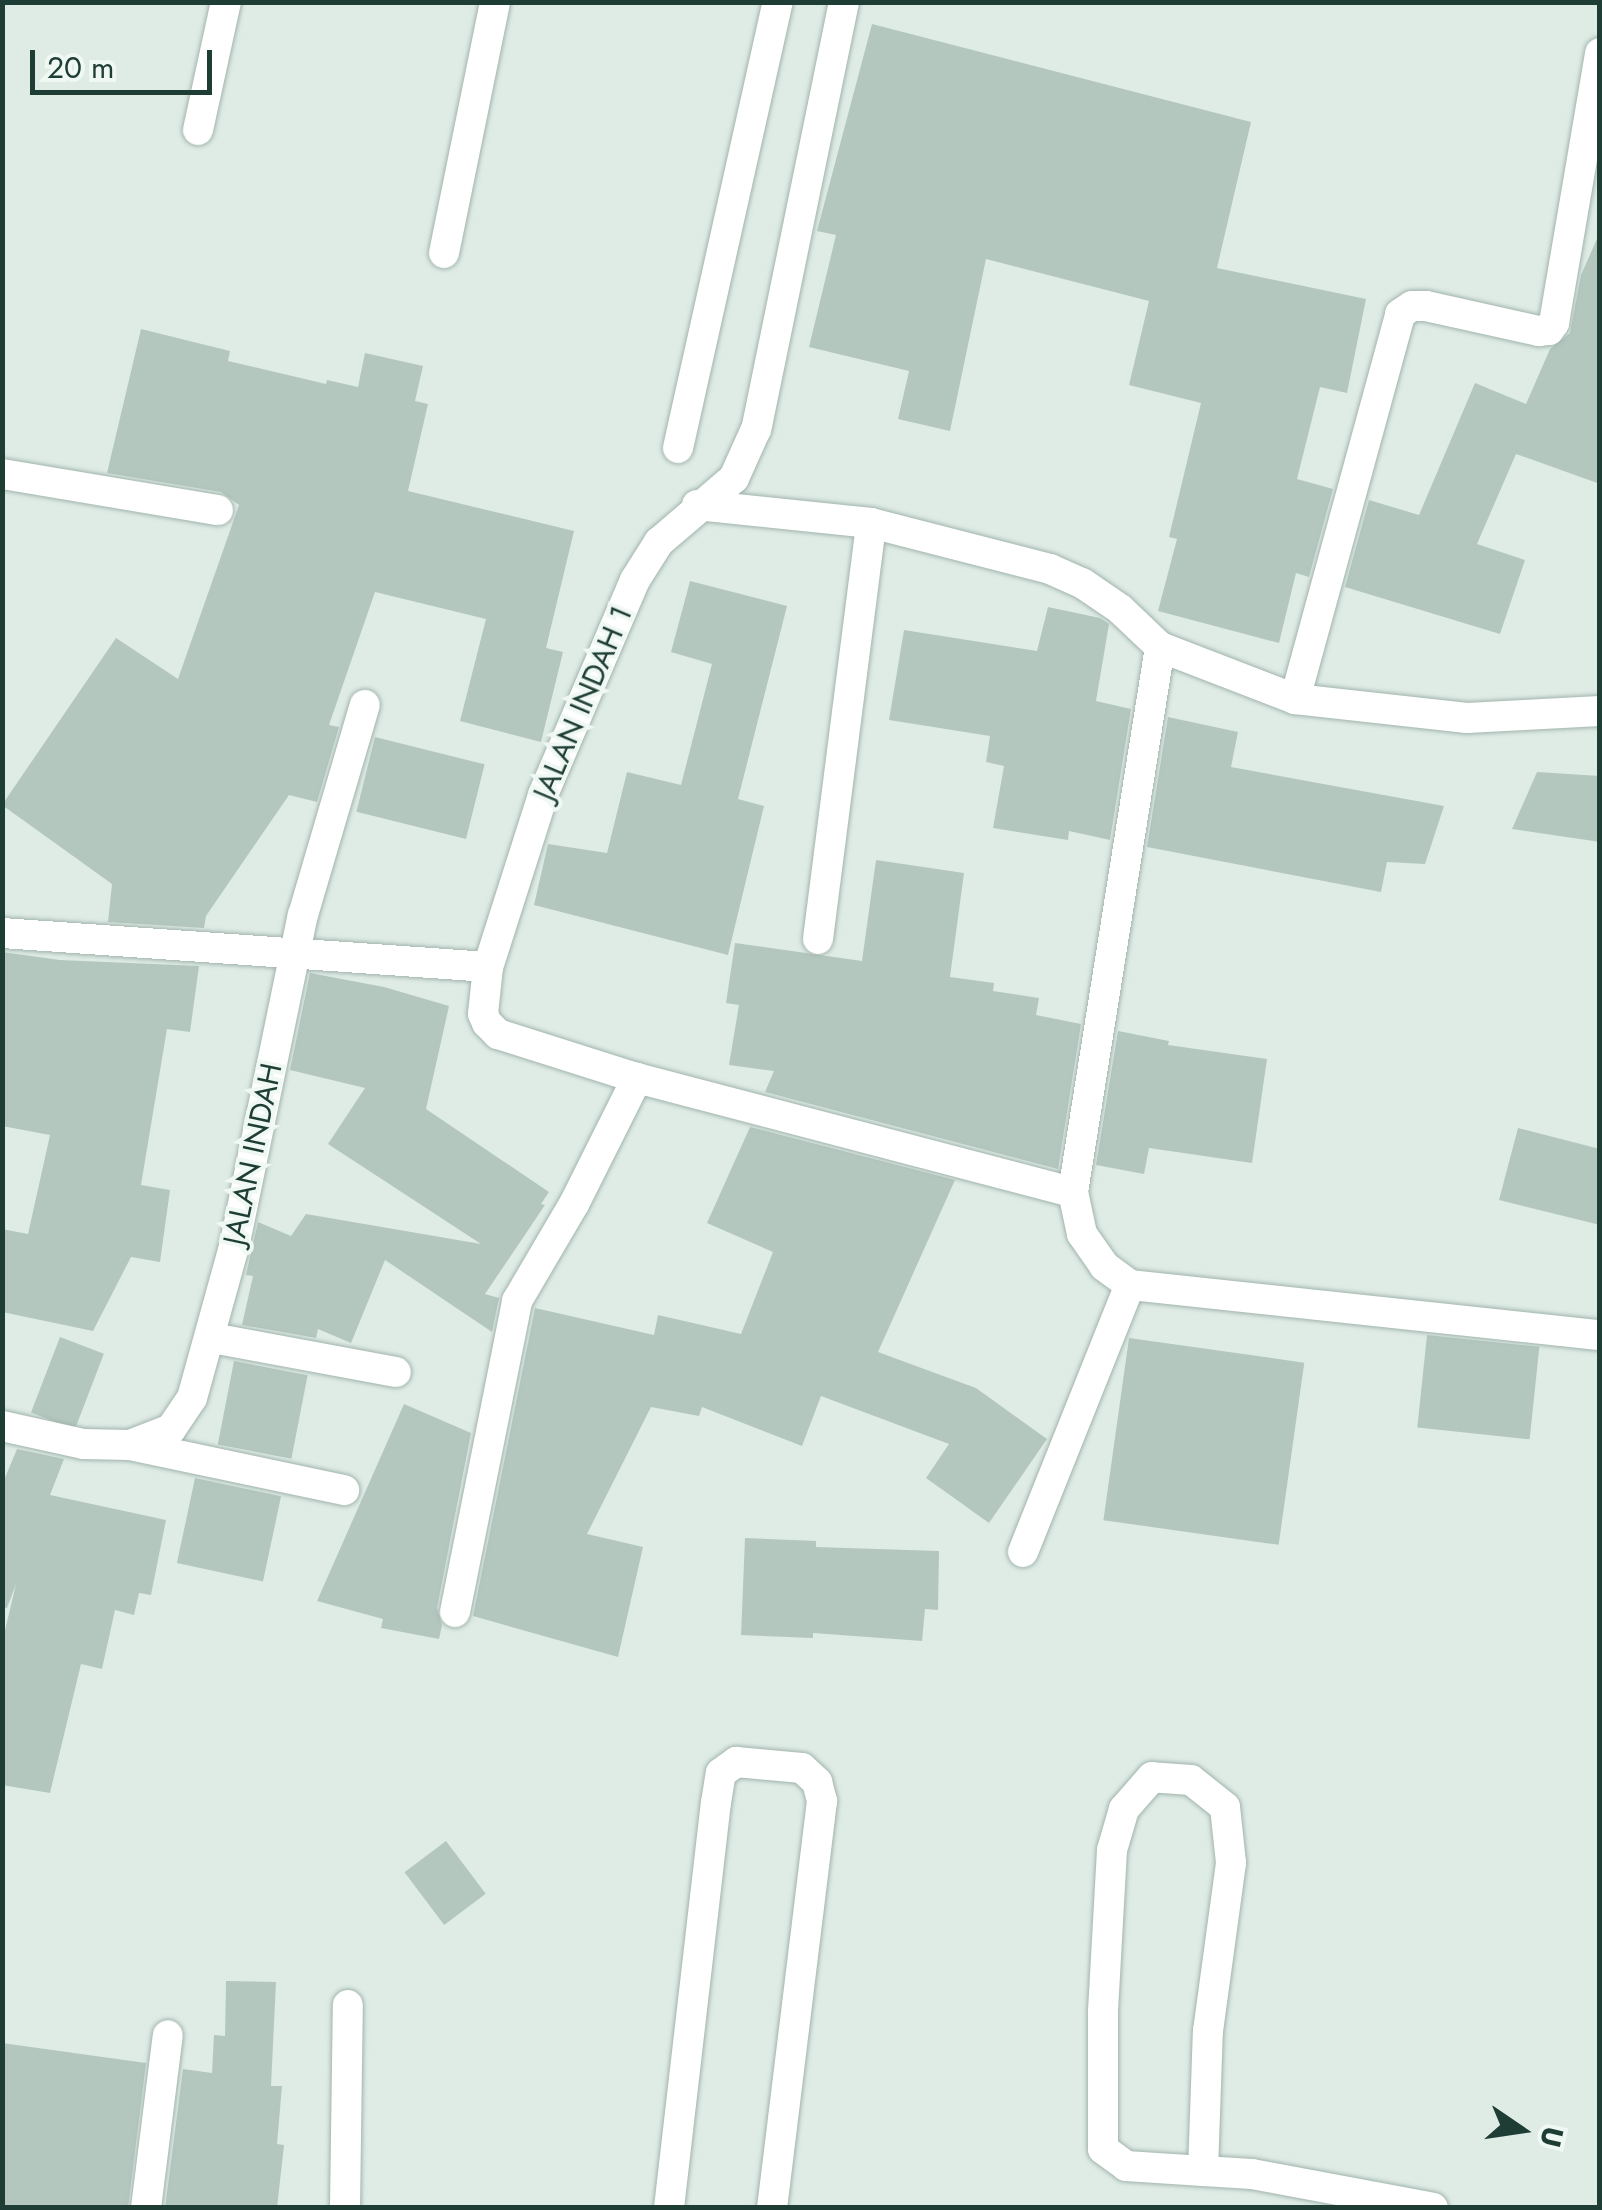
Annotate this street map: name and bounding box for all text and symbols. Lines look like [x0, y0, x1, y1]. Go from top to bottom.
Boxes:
scale bar [35, 30, 218, 92]
text: 20 m [47, 46, 114, 89]
street label: JALAN INDAH 1 [526, 601, 640, 805]
street label: JALAN INDAH [216, 1060, 290, 1248]
north arrow [1472, 2080, 1572, 2180]
text: U [1530, 2123, 1574, 2151]

